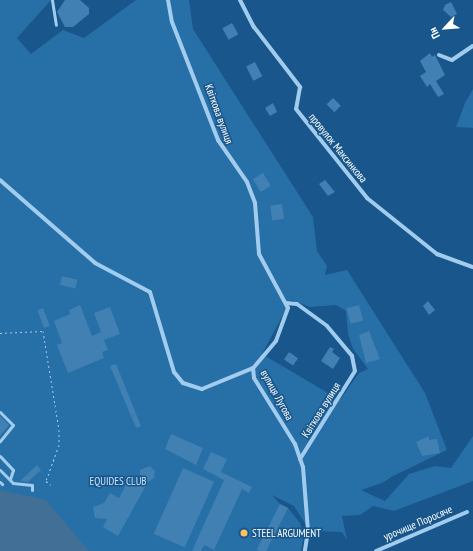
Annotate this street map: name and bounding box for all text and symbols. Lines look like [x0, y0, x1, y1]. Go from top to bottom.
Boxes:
north arrow [425, 8, 465, 48]
text: Пн [426, 25, 443, 41]
street label: Квіткова вулиця [202, 82, 236, 146]
street label: провулок Максинкова [306, 111, 370, 185]
street label: вулиця Лугова [258, 368, 296, 422]
street label: Квіткова вулиця [299, 380, 343, 440]
park label: EQUIDES CLUB [89, 474, 147, 488]
street label: урочище Поросяче [382, 503, 454, 543]
place label: STEEL ARGUMENT [252, 526, 322, 540]
marker: STEEL ARGUMENT [239, 528, 249, 538]

